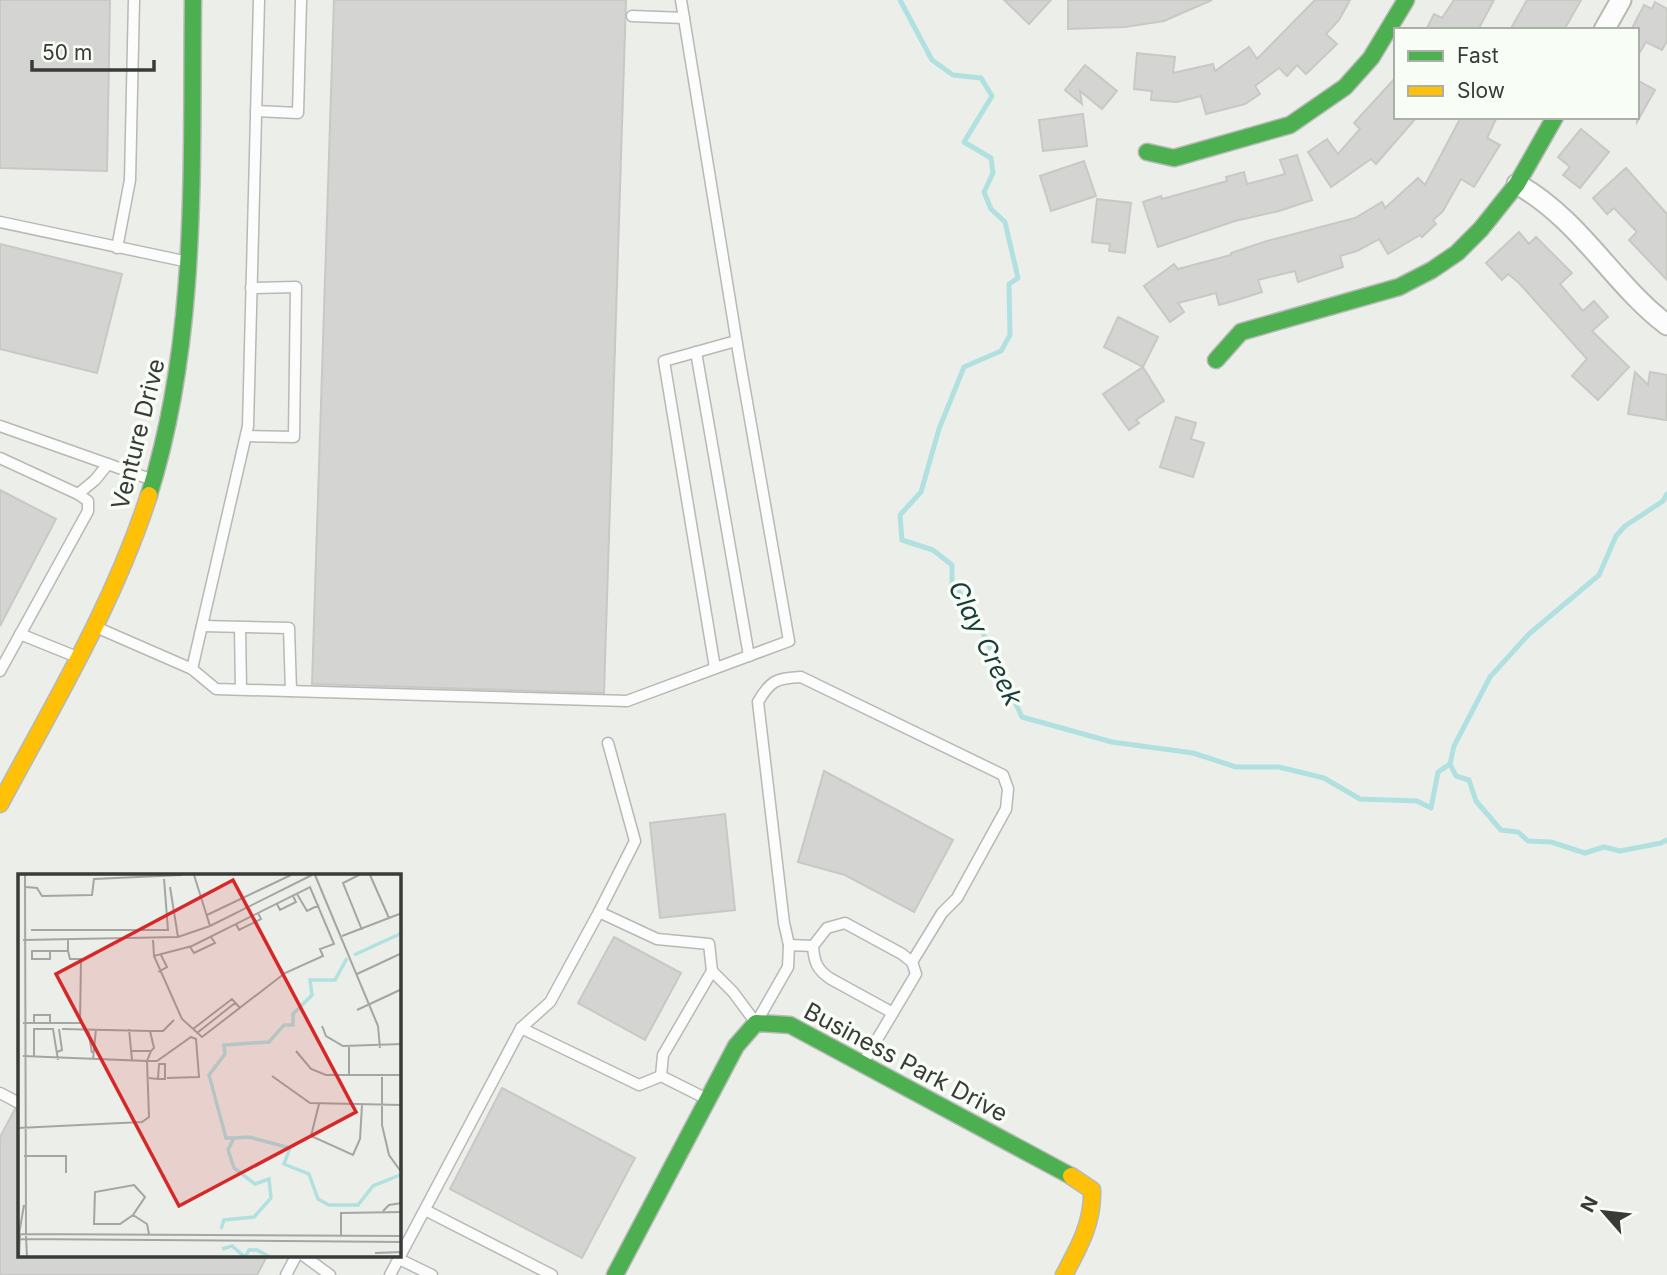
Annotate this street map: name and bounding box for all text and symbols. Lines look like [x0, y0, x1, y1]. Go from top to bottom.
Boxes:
scale bar [32, 28, 154, 72]
legend [1394, 28, 1639, 119]
text: 50 m [42, 40, 92, 65]
text: Fast [1457, 43, 1499, 68]
text: Slow [1457, 78, 1505, 103]
street label: Venture Drive [105, 356, 171, 512]
water label: Clay Creek [942, 575, 1030, 711]
inset map [18, 874, 401, 1258]
street label: Business Park Drive [799, 996, 1013, 1128]
north arrow [1569, 1177, 1639, 1247]
text: N [1576, 1192, 1603, 1216]

